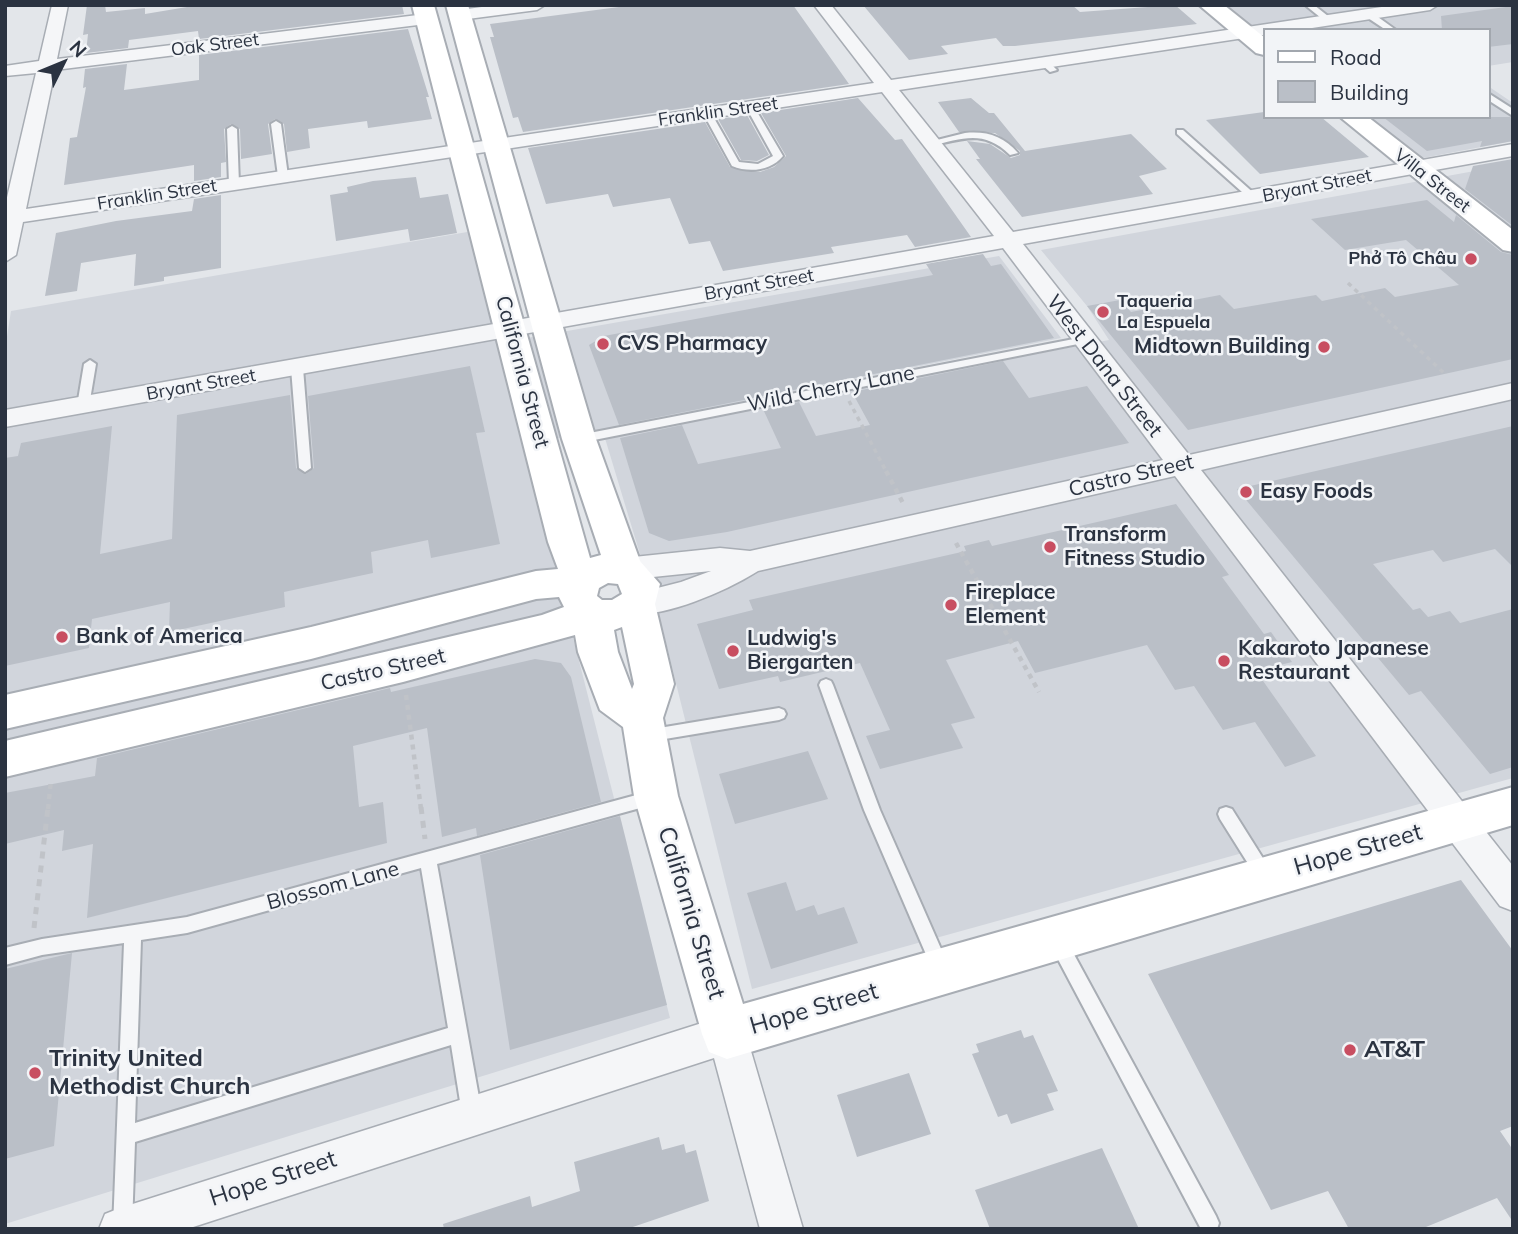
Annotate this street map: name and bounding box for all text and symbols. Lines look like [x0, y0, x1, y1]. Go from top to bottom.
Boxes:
north arrow [28, 28, 98, 98]
legend [1262, 28, 1490, 119]
street label: Oak Street [170, 29, 260, 61]
text: N [65, 35, 92, 62]
text: Road [1330, 44, 1381, 70]
text: Building [1330, 79, 1409, 105]
street label: Franklin Street [657, 93, 779, 131]
street label: Villa Street [1390, 145, 1474, 217]
street label: Bryant Street [1261, 165, 1373, 207]
street label: Franklin Street [96, 175, 218, 215]
place label: Phở Tô Châu [1348, 248, 1457, 270]
marker: Phở Tô Châu [1463, 251, 1479, 267]
street label: Bryant Street [703, 265, 815, 305]
street label: West Dana Street [1041, 290, 1167, 442]
place label: Taqueria La Espuela [1117, 291, 1210, 334]
street label: California Street [490, 293, 554, 451]
marker: Taqueria La Espuela [1095, 304, 1111, 320]
place label: CVS Pharmacy [617, 331, 767, 357]
place label: Midtown Building [1134, 334, 1310, 360]
marker: CVS Pharmacy [595, 336, 611, 352]
marker: Midtown Building [1316, 339, 1332, 355]
street label: Wild Cherry Lane [745, 360, 917, 418]
street label: Bryant Street [145, 365, 257, 405]
street label: Castro Street [1066, 449, 1196, 503]
place label: Easy Foods [1260, 479, 1373, 505]
marker: Easy Foods [1238, 484, 1254, 500]
place label: Transform Fitness Studio [1064, 522, 1205, 572]
marker: Transform Fitness Studio [1042, 539, 1058, 555]
place label: Fireplace Element [965, 580, 1055, 630]
marker: Fireplace Element [943, 597, 959, 613]
place label: Bank of America [76, 624, 243, 650]
place label: Ludwig's Biergarten [747, 626, 854, 676]
marker: Bank of America [54, 629, 70, 645]
place label: Kakaroto Japanese Restaurant [1238, 636, 1429, 686]
street label: Castro Street [318, 643, 448, 697]
marker: Ludwig's Biergarten [725, 643, 741, 659]
marker: Kakaroto Japanese Restaurant [1216, 653, 1232, 669]
street label: Hope Street [1291, 818, 1425, 882]
street label: California Street [651, 823, 731, 1003]
street label: Blossom Lane [264, 856, 402, 916]
street label: Hope Street [747, 977, 881, 1041]
place label: AT&T [1364, 1036, 1425, 1064]
marker: AT&T [1342, 1042, 1358, 1058]
place label: Trinity United Methodist Church [49, 1045, 251, 1101]
marker: Trinity United Methodist Church [27, 1065, 43, 1081]
street label: Hope Street [206, 1145, 340, 1213]

